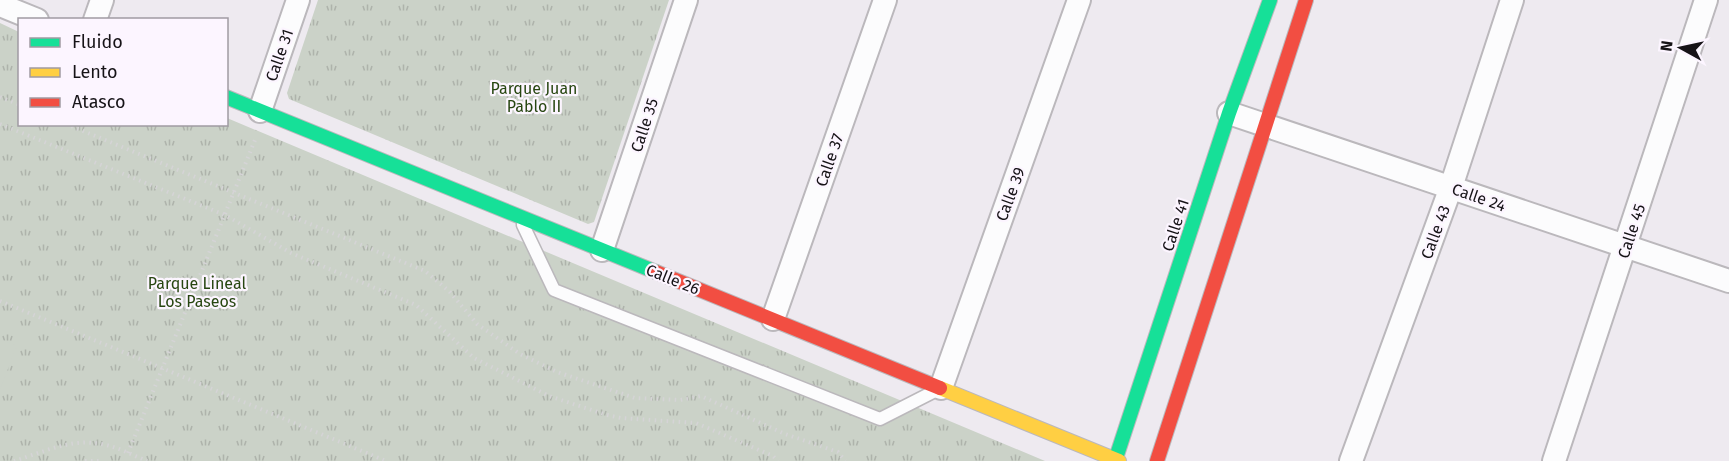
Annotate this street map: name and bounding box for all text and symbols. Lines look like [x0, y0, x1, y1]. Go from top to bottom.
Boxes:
legend [18, 18, 228, 126]
north arrow [1651, 18, 1711, 78]
street label: Calle 31 [262, 26, 297, 84]
text: Fluido [72, 31, 123, 53]
text: N [1656, 39, 1677, 53]
text: Lento [72, 61, 118, 83]
park label: Parque Juan Pablo II [491, 79, 577, 116]
text: Atasco [72, 91, 125, 113]
street label: Calle 35 [627, 96, 662, 155]
street label: Calle 37 [812, 131, 847, 189]
street label: Calle 39 [992, 165, 1029, 224]
street label: Calle 24 [1449, 179, 1509, 216]
street label: Calle 41 [1158, 196, 1193, 254]
street label: Calle 45 [1614, 202, 1649, 261]
street label: Calle 43 [1417, 203, 1454, 262]
street label: Calle 26 [643, 260, 702, 299]
park label: Parque Lineal Los Paseos [148, 274, 246, 311]

